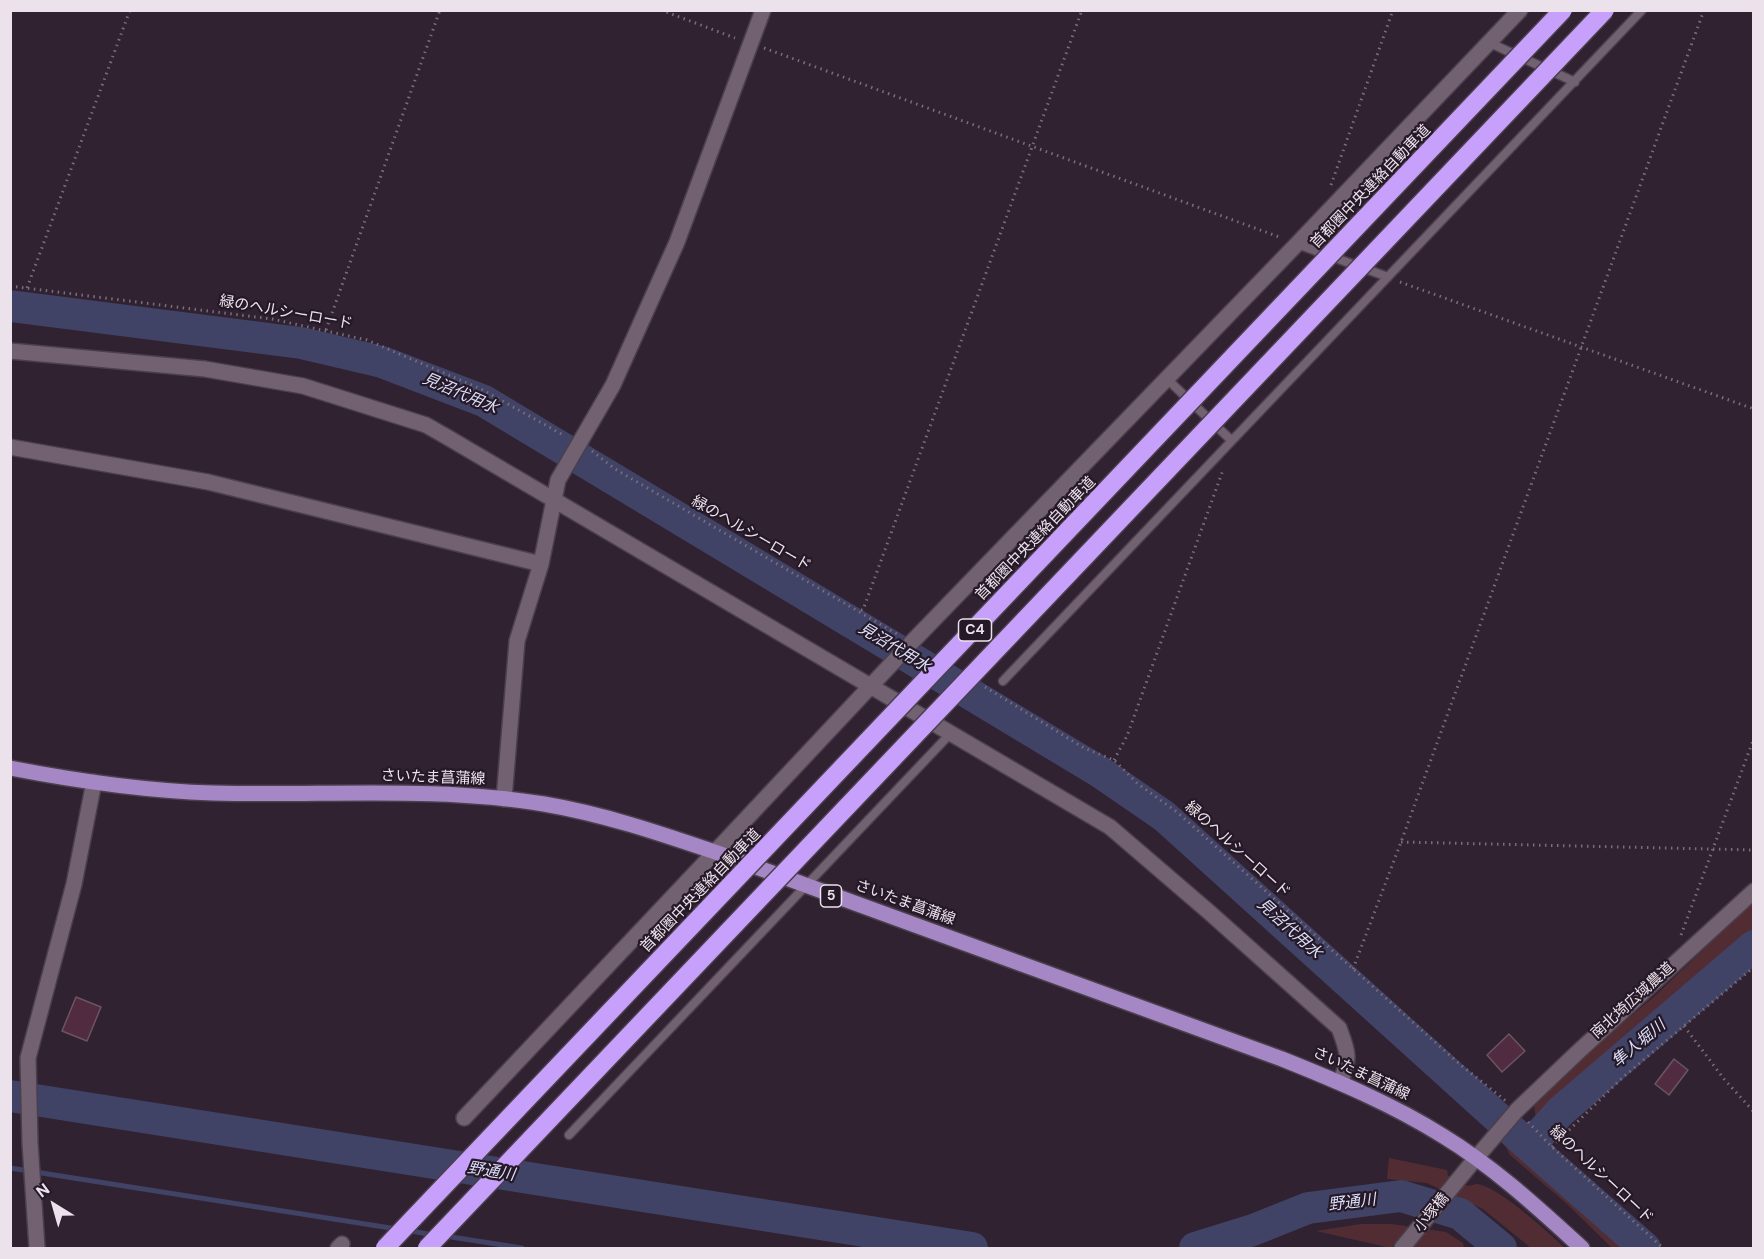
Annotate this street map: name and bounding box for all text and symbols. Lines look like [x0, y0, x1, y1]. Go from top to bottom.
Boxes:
street label: 首都圏中央連絡自動車道 [1307, 121, 1435, 253]
street label: 緑のヘルシーロード [218, 292, 354, 334]
water label: 見沼代用水 [419, 370, 501, 418]
street label: 首都圏中央連絡自動車道 [972, 473, 1100, 605]
street label: 緑のヘルシーロード [688, 492, 814, 576]
water label: 見沼代用水 [855, 619, 933, 677]
road number: C4 [958, 619, 992, 641]
street label: さいたま菖蒲線 [380, 767, 486, 789]
street label: 緑のヘルシーロード [1181, 798, 1293, 902]
street label: 首都圏中央連絡自動車道 [637, 825, 765, 957]
street label: さいたま菖蒲線 [853, 877, 957, 929]
road number: 5 [820, 885, 842, 907]
water label: 見沼代用水 [1253, 895, 1325, 963]
street label: 南北埼広域農道 [1588, 959, 1678, 1043]
water label: 隼人堀川 [1608, 1016, 1670, 1072]
street label: さいたま菖蒲線 [1310, 1044, 1412, 1104]
street label: 緑のヘルシーロード [1545, 1122, 1657, 1228]
water label: 野通川 [466, 1159, 516, 1185]
north arrow [24, 1175, 84, 1235]
text: N [32, 1178, 54, 1202]
street label: 小塚橋 [1411, 1190, 1453, 1236]
water label: 野通川 [1327, 1191, 1377, 1215]

